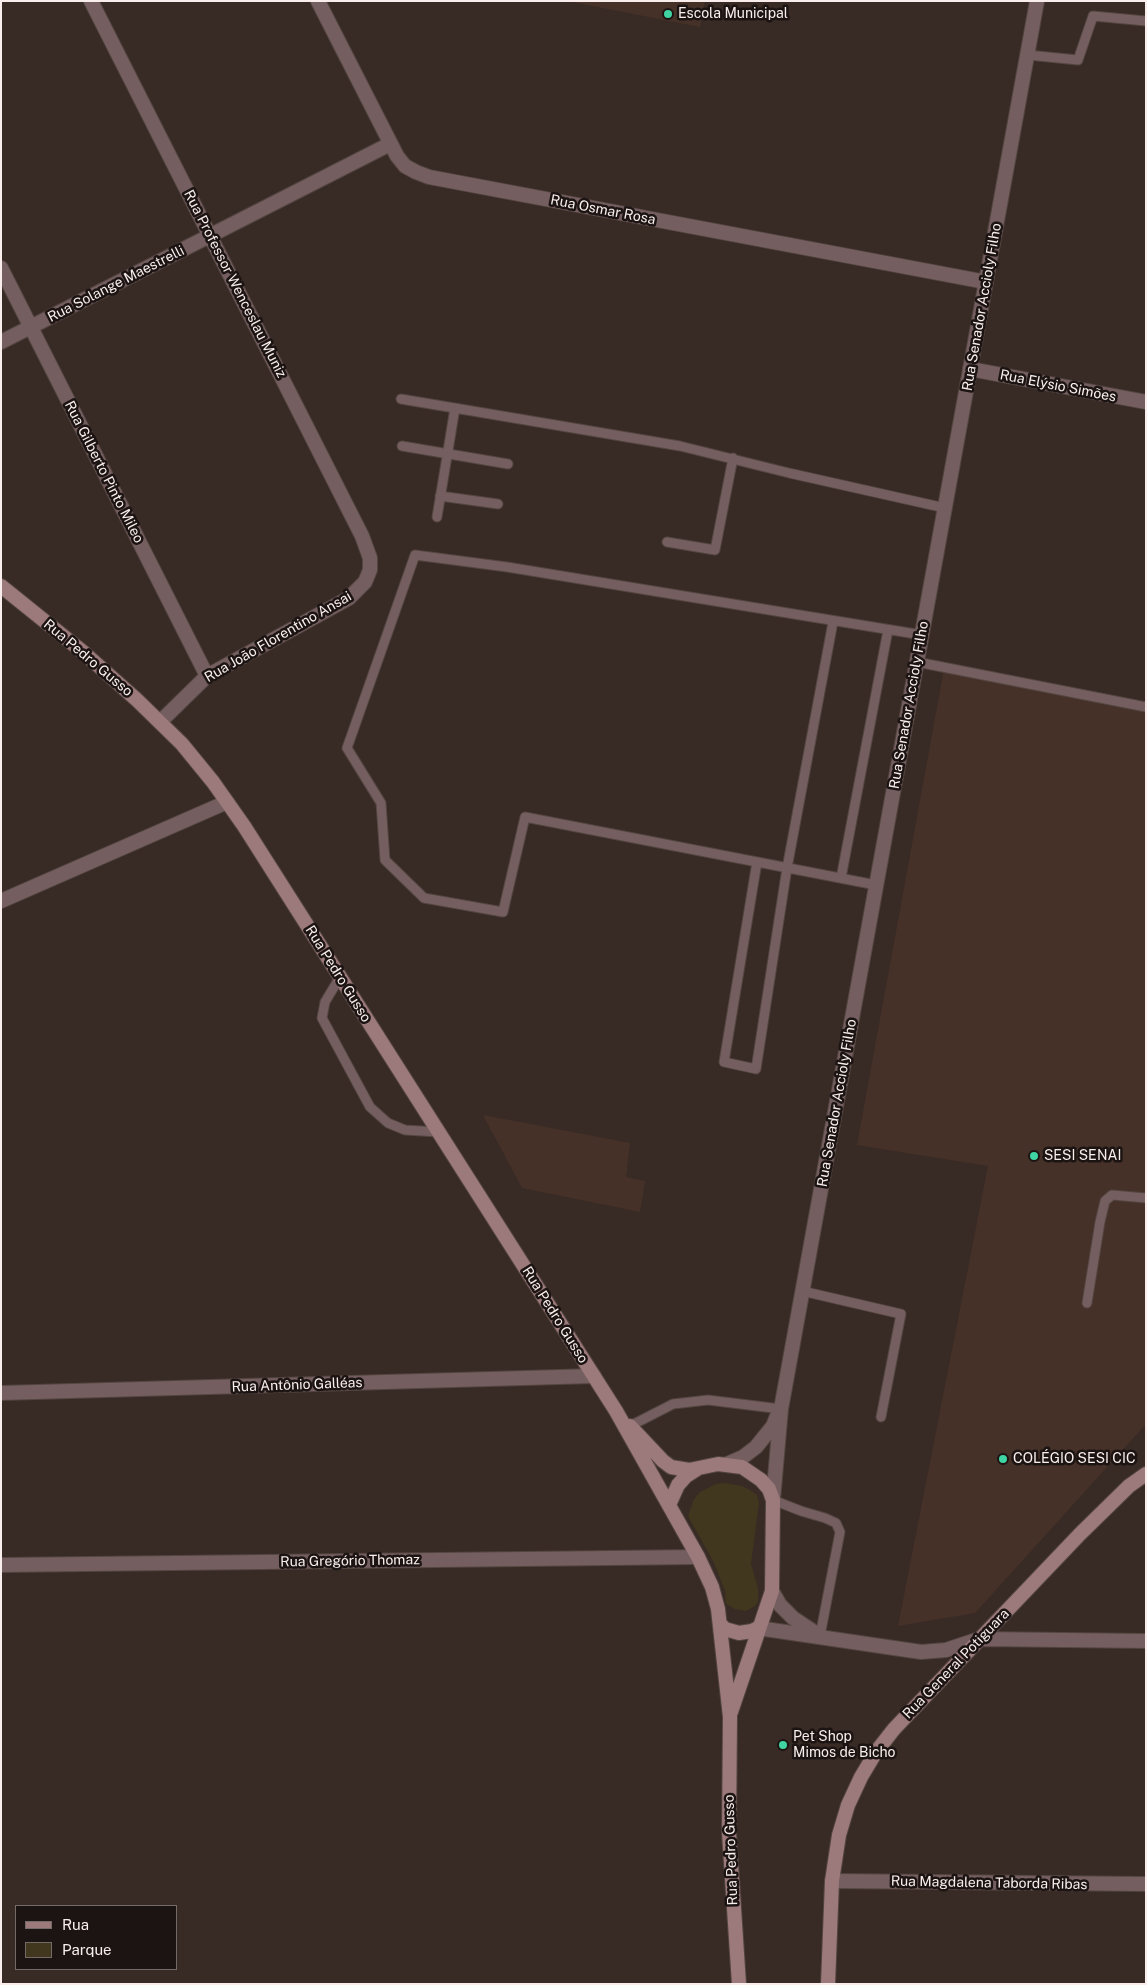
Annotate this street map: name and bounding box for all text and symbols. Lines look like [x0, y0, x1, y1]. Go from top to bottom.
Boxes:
place label: Escola Municipal [678, 6, 788, 22]
marker: Escola Municipal [662, 8, 674, 20]
street label: Rua Professor Wenceslau Muniz [180, 187, 290, 381]
street label: Rua Osmar Rosa [549, 192, 657, 228]
street label: Rua Senador Accioly Filho [959, 222, 1005, 392]
street label: Rua Solange Maestrelli [45, 242, 187, 326]
street label: Rua Elýsio Simões [998, 366, 1118, 406]
street label: Rua Gilberto Pinto Mileo [61, 398, 147, 546]
street label: Rua João Florentino Ansai [202, 588, 354, 686]
street label: Rua Pedro Gusso [40, 616, 136, 700]
street label: Rua Senador Accioly Filho [886, 620, 932, 790]
street label: Rua Pedro Gusso [301, 923, 375, 1025]
street label: Rua Senador Accioly Filho [814, 1018, 860, 1188]
place label: SESI SENAI [1044, 1148, 1121, 1164]
marker: SESI SENAI [1028, 1150, 1040, 1162]
street label: Rua Pedro Gusso [518, 1264, 592, 1366]
street label: Rua Antônio Galléas [231, 1374, 363, 1396]
place label: COLÉGIO SESI CIC [1013, 1451, 1136, 1467]
marker: COLÉGIO SESI CIC [997, 1453, 1009, 1465]
street label: Rua Gregório Thomaz [280, 1551, 420, 1571]
street label: Rua General Potiguara [899, 1606, 1013, 1722]
place label: Pet Shop Mimos de Bicho [793, 1729, 895, 1761]
marker: Pet Shop Mimos de Bicho [777, 1739, 789, 1751]
street label: Rua Pedro Gusso [721, 1794, 741, 1906]
street label: Rua Magdalena Taborda Ribas [891, 1873, 1087, 1893]
legend [15, 1905, 178, 1970]
text: Rua [62, 1916, 89, 1933]
text: Parque [62, 1941, 112, 1958]

